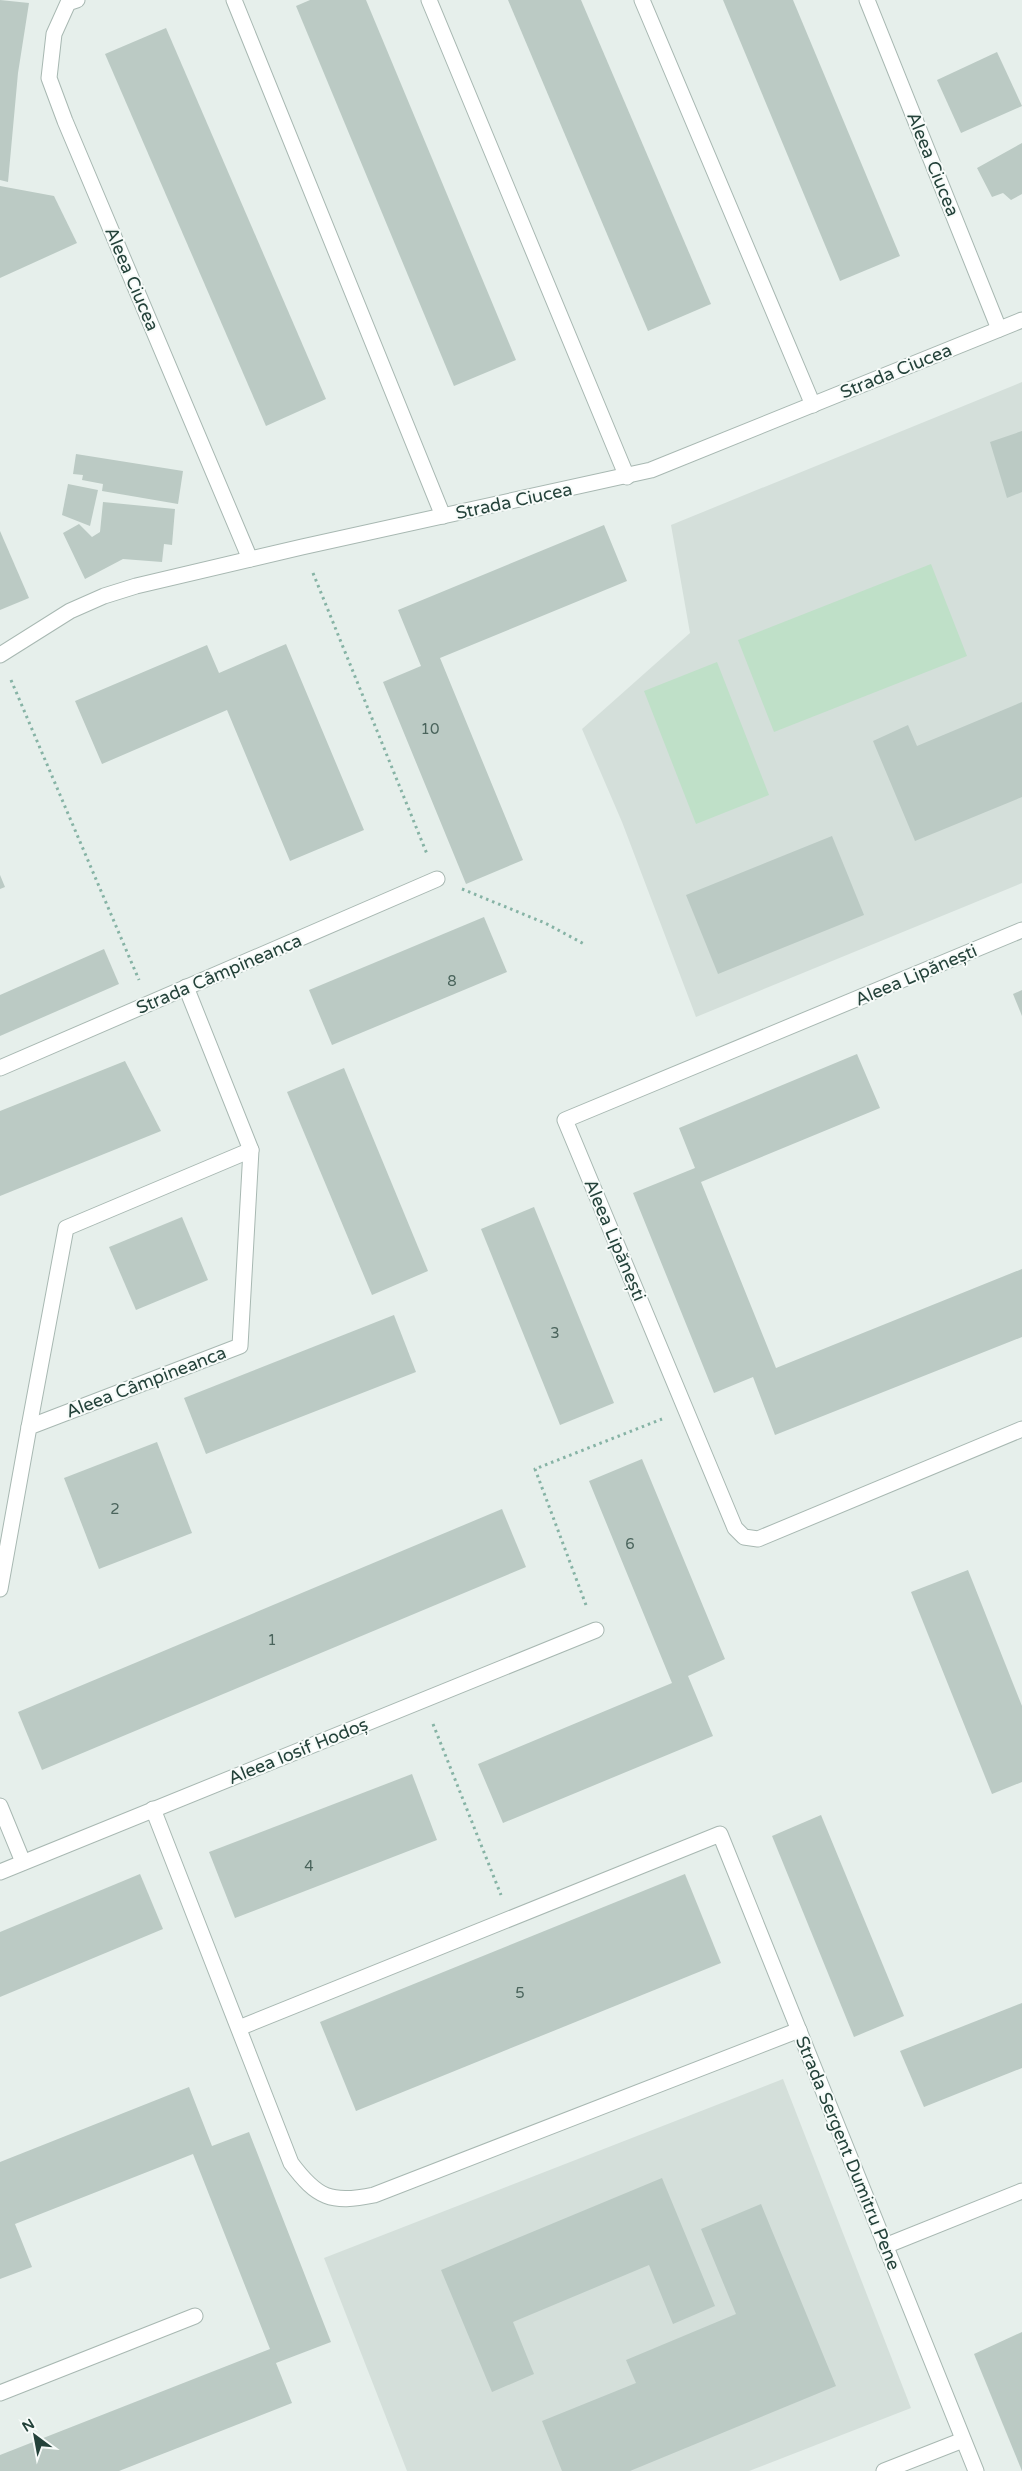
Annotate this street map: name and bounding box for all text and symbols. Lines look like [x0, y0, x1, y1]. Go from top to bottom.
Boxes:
street label: Aleea Ciucea [902, 109, 964, 219]
street label: Aleea Ciucea [100, 224, 164, 334]
street label: Strada Ciucea [837, 339, 955, 403]
street label: Strada Ciucea [454, 478, 574, 524]
house number: 10 [421, 720, 439, 738]
street label: Strada Câmpineanca [133, 929, 305, 1019]
street label: Aleea Lipănești [852, 939, 980, 1011]
house number: 8 [447, 972, 457, 990]
street label: Aleea Lipănești [579, 1176, 651, 1304]
house number: 3 [550, 1324, 560, 1342]
street label: Aleea Câmpineanca [63, 1341, 229, 1423]
house number: 2 [110, 1500, 120, 1518]
house number: 6 [625, 1535, 635, 1553]
house number: 1 [267, 1631, 277, 1649]
street label: Aleea Iosif Hodoș [225, 1713, 371, 1789]
house number: 4 [304, 1857, 314, 1875]
house number: 5 [515, 1984, 525, 2002]
street label: Strada Sergent Dumitru Pene [791, 2033, 905, 2273]
north arrow [10, 2411, 60, 2461]
text: N [19, 2415, 38, 2436]

